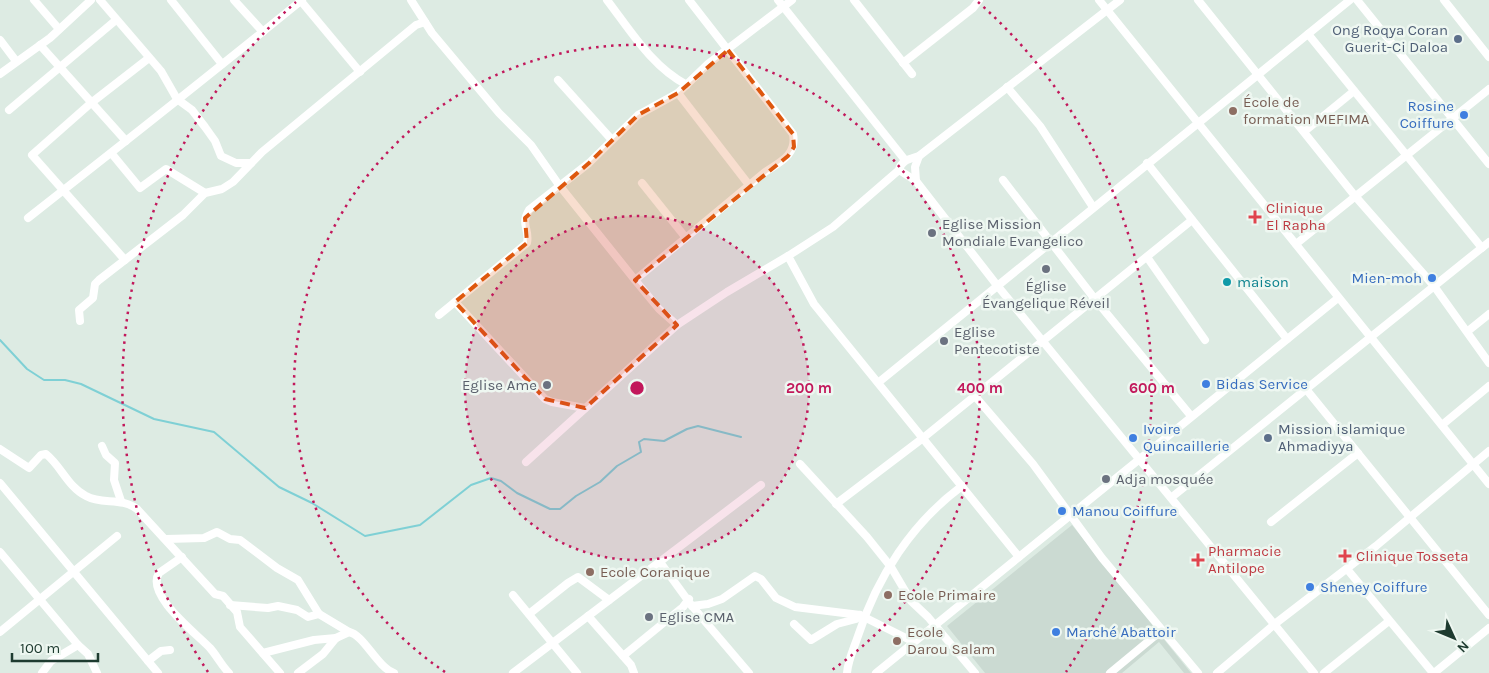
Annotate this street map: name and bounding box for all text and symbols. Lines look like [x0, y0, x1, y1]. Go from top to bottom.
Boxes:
place label: Ong Roqya Coran Guerit-Ci Daloa [1332, 21, 1448, 56]
marker: Ong Roqya Coran Guerit-Ci Daloa [1452, 33, 1464, 45]
place label: École de formation MEFIMA [1243, 93, 1370, 128]
place label: Rosine Coiffure [1400, 97, 1454, 132]
marker: École de formation MEFIMA [1227, 105, 1239, 117]
marker: Rosine Coiffure [1458, 109, 1470, 121]
place label: Clinique El Rapha [1266, 199, 1326, 234]
marker: Clinique El Rapha [1248, 210, 1262, 224]
place label: Eglise Mission Mondiale Evangelico [942, 215, 1083, 250]
marker: Eglise Mission Mondiale Evangelico [926, 227, 938, 239]
marker: Église Évangelique Réveil [1040, 263, 1052, 275]
place label: Mien-moh [1352, 269, 1422, 287]
marker: Mien-moh [1426, 272, 1438, 284]
place label: maison [1237, 273, 1289, 291]
marker: maison [1221, 276, 1233, 288]
place label: Église Évangelique Réveil [982, 277, 1110, 312]
place label: Eglise Pentecotiste [954, 323, 1040, 358]
marker: Eglise Pentecotiste [938, 335, 950, 347]
place label: Bidas Service [1216, 375, 1308, 393]
place label: Eglise Ame [462, 376, 537, 394]
marker: Bidas Service [1200, 378, 1212, 390]
marker: Eglise Ame [541, 379, 553, 391]
centre of rings [628, 379, 646, 397]
text: 200 m [786, 379, 832, 397]
text: 400 m [957, 379, 1003, 397]
text: 600 m [1129, 379, 1175, 397]
place label: Ivoire Quincaillerie [1143, 420, 1230, 455]
place label: Mission islamique Ahmadiyya [1278, 420, 1405, 455]
marker: Ivoire Quincaillerie [1127, 432, 1139, 444]
marker: Mission islamique Ahmadiyya [1262, 432, 1274, 444]
place label: Adja mosquée [1116, 470, 1213, 488]
marker: Adja mosquée [1100, 473, 1112, 485]
place label: Manou Coiffure [1072, 502, 1177, 520]
marker: Manou Coiffure [1056, 505, 1068, 517]
place label: Pharmacie Antilope [1208, 542, 1281, 577]
place label: Clinique Tosseta [1356, 547, 1468, 565]
marker: Clinique Tosseta [1338, 549, 1352, 563]
marker: Pharmacie Antilope [1192, 554, 1204, 566]
place label: Ecole Coranique [600, 563, 710, 581]
marker: Ecole Coranique [584, 566, 596, 578]
place label: Sheney Coiffure [1320, 578, 1427, 596]
marker: Sheney Coiffure [1304, 581, 1316, 593]
place label: Ecole Primaire [898, 586, 996, 604]
marker: Ecole Primaire [882, 589, 894, 601]
place label: Eglise CMA [659, 608, 735, 626]
marker: Eglise CMA [643, 611, 655, 623]
north arrow [1429, 613, 1479, 663]
place label: Ecole Darou Salam [907, 623, 995, 658]
place label: Marché Abattoir [1066, 623, 1176, 641]
marker: Marché Abattoir [1050, 626, 1062, 638]
scale bar [12, 630, 99, 662]
marker: Ecole Darou Salam [891, 635, 903, 647]
text: N [1453, 637, 1473, 656]
text: 100 m [20, 639, 60, 657]

